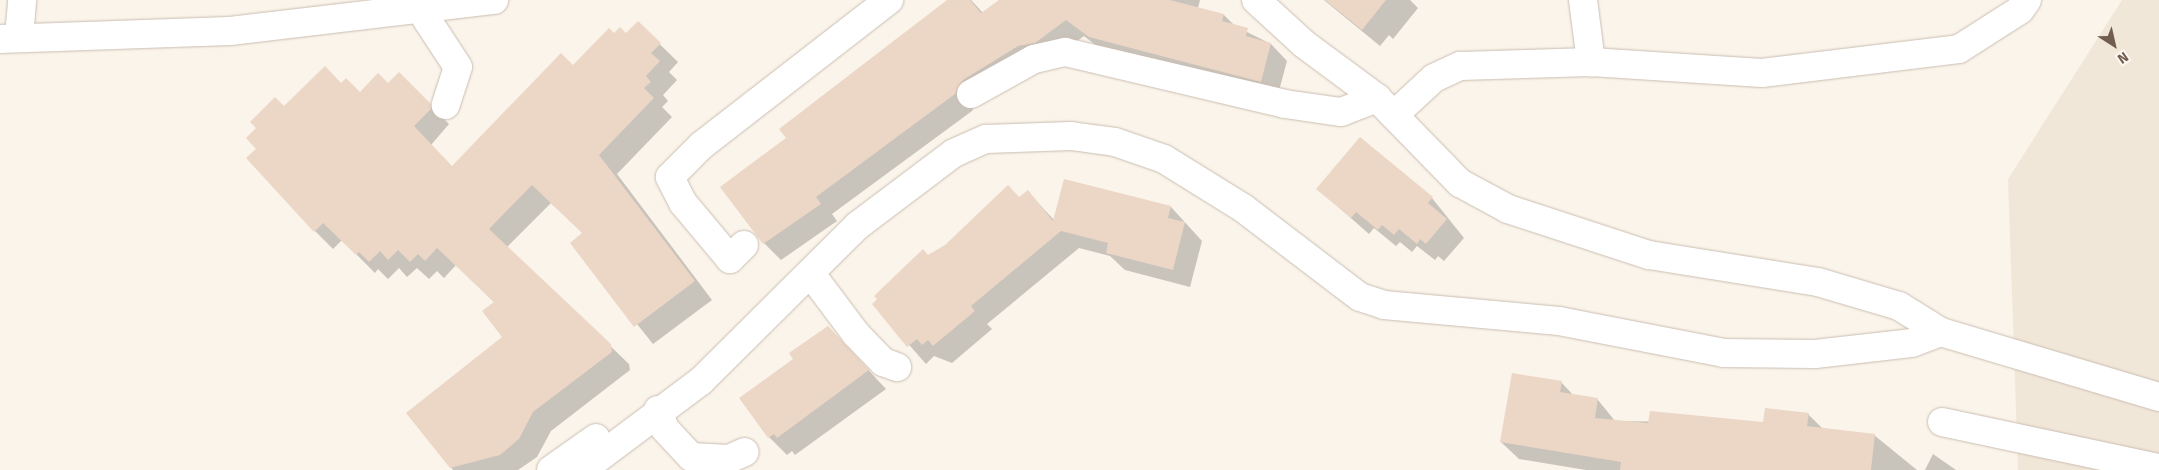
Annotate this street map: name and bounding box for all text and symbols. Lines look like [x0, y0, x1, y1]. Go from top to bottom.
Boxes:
north arrow [2089, 20, 2139, 70]
text: N [2114, 48, 2132, 67]

